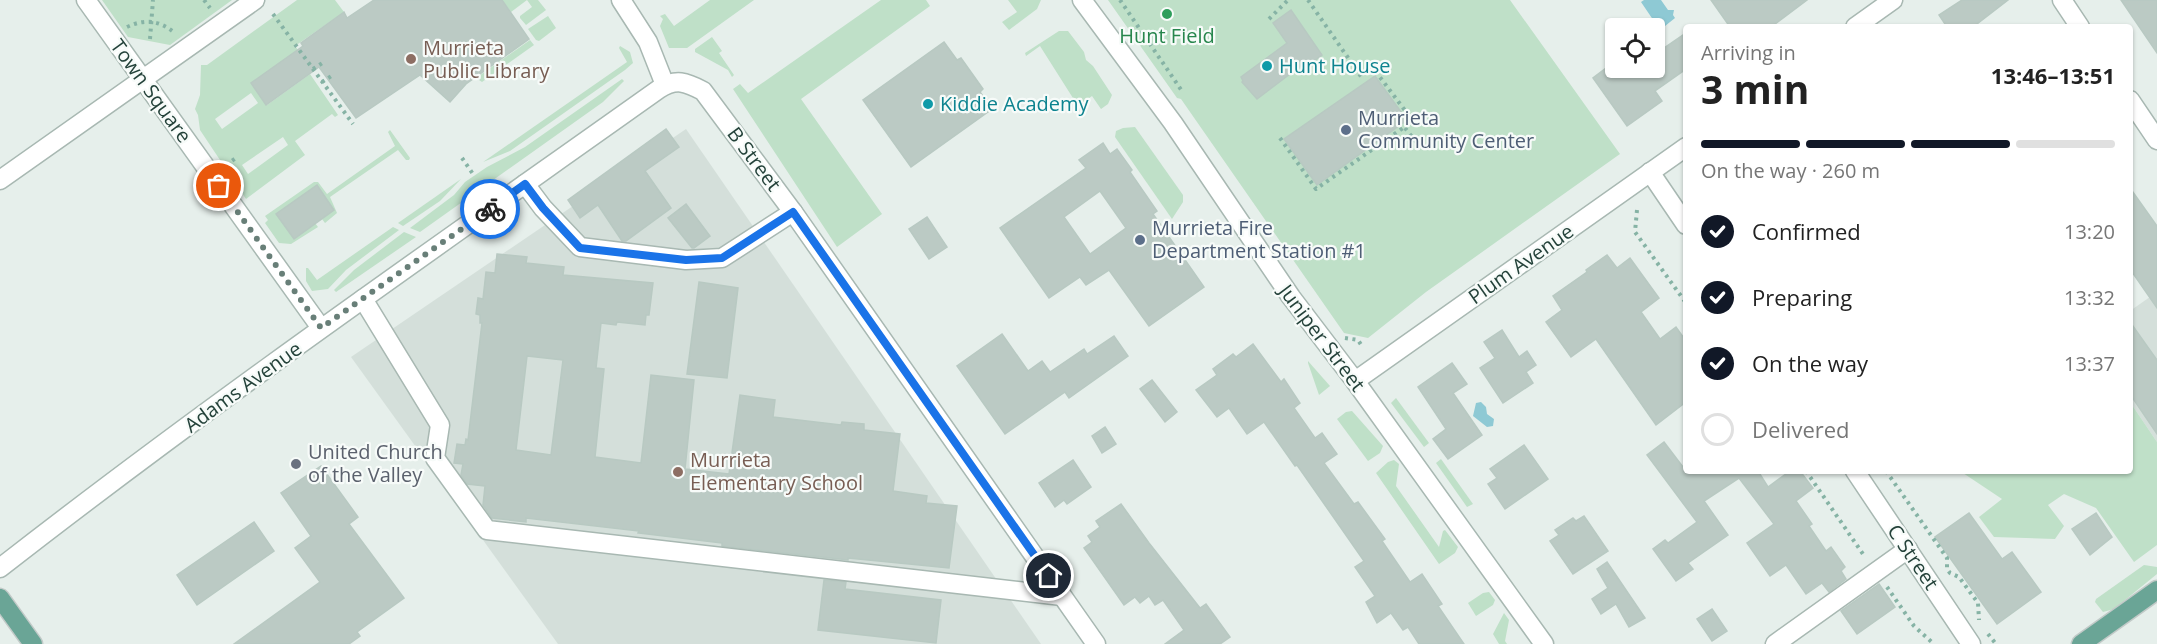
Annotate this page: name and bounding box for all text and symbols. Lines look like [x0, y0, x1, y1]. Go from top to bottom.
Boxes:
marker: Hunt Field [1160, 7, 1174, 21]
map controls [1605, 18, 1665, 78]
button: locate [1605, 18, 1665, 78]
place label: Hunt Field [1119, 22, 1215, 49]
street label: Town Square [105, 33, 198, 148]
place label: Murrieta Public Library [423, 34, 551, 84]
text: Arriving in [1701, 39, 1796, 66]
marker: Murrieta Public Library [404, 52, 418, 66]
place label: Hunt House [1279, 52, 1390, 79]
marker: Hunt House [1260, 59, 1274, 73]
text: 13:46–13:51 [1991, 60, 2115, 90]
text: 3 min [1701, 62, 1809, 115]
place label: Kiddie Academy [940, 90, 1090, 117]
marker: Kiddie Academy [921, 97, 935, 111]
place label: Murrieta Community Center [1358, 104, 1534, 154]
street label: B Street [721, 121, 787, 196]
marker: Murrieta Community Center [1339, 123, 1353, 137]
text: On the way · 260 m [1701, 157, 1880, 184]
pin [193, 160, 244, 211]
icon: bag [202, 169, 235, 202]
courier [460, 179, 520, 239]
icon: bike [474, 193, 507, 226]
place label: Murrieta Fire Department Station #1 [1152, 214, 1366, 264]
icon: check [1701, 215, 1734, 248]
text: Confirmed [1752, 216, 1861, 246]
street label: Plum Avenue [1463, 217, 1579, 310]
text: 13:20 [2064, 218, 2115, 245]
marker: Murrieta Fire Department Station #1 [1133, 233, 1147, 247]
street label: Juniper Street [1272, 277, 1372, 397]
icon: check [1701, 281, 1734, 314]
text: Preparing [1752, 282, 1852, 312]
text: 13:32 [2064, 284, 2115, 311]
street label: Adams Avenue [179, 335, 307, 438]
icon: check [1701, 347, 1734, 380]
text: On the way [1752, 348, 1868, 378]
text: 13:37 [2064, 350, 2115, 377]
text: Delivered [1752, 414, 1850, 444]
place label: United Church of the Valley [308, 438, 443, 488]
place label: Murrieta Elementary School [690, 446, 863, 496]
marker: United Church of the Valley [289, 457, 303, 471]
marker: Murrieta Elementary School [671, 465, 685, 479]
street label: C Street [1882, 519, 1945, 595]
pin [1023, 550, 1074, 601]
icon: home [1032, 559, 1065, 592]

